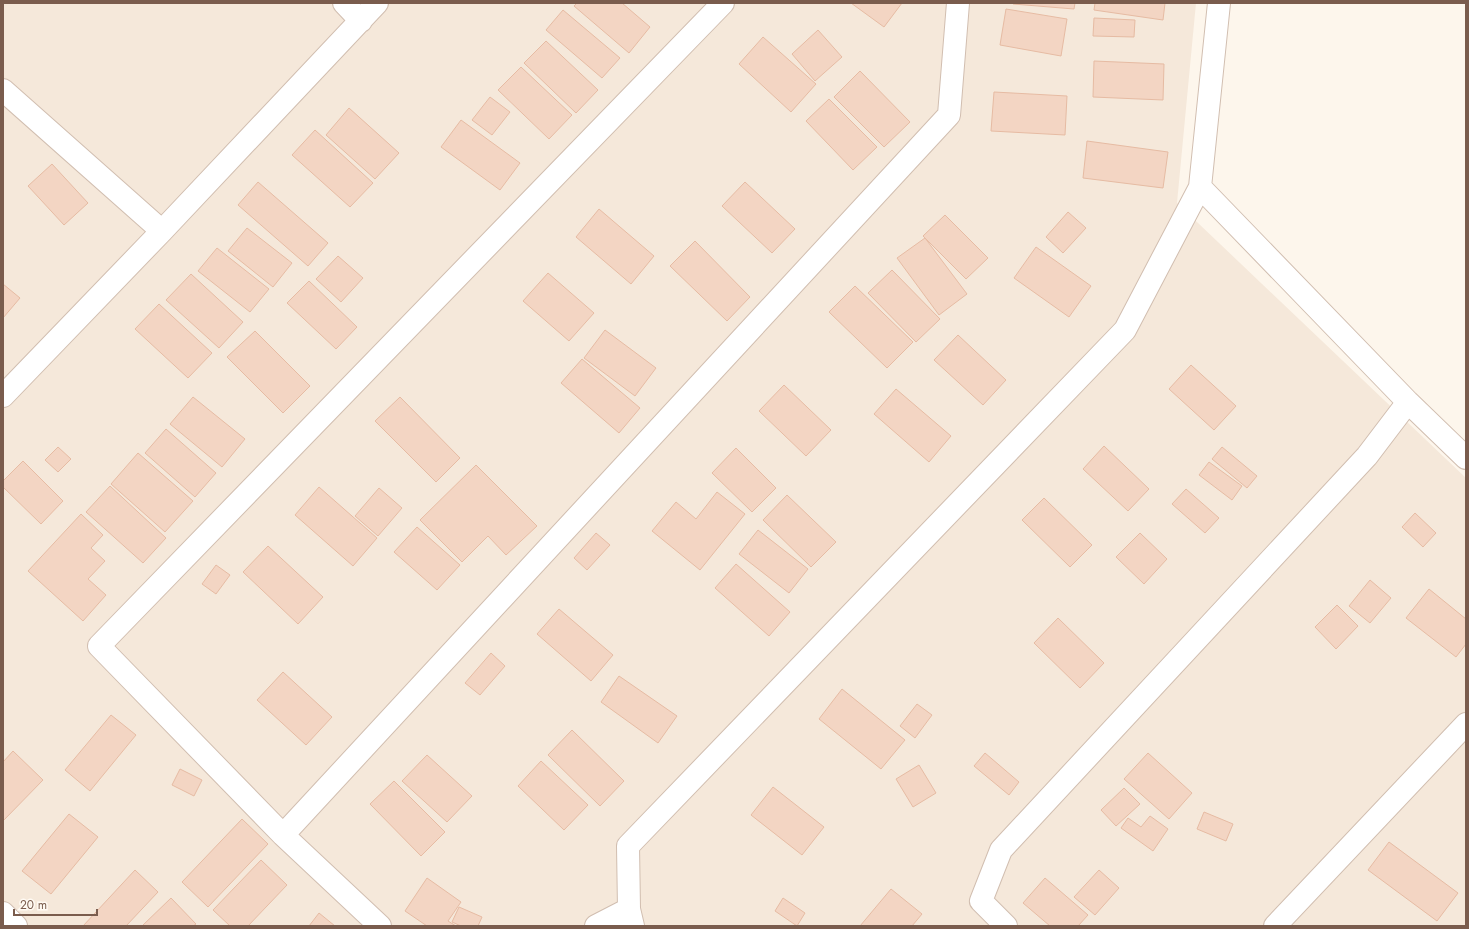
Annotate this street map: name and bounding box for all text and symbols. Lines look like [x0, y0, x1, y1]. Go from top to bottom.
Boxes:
scale bar [14, 891, 97, 917]
text: 20 m [20, 896, 47, 914]

